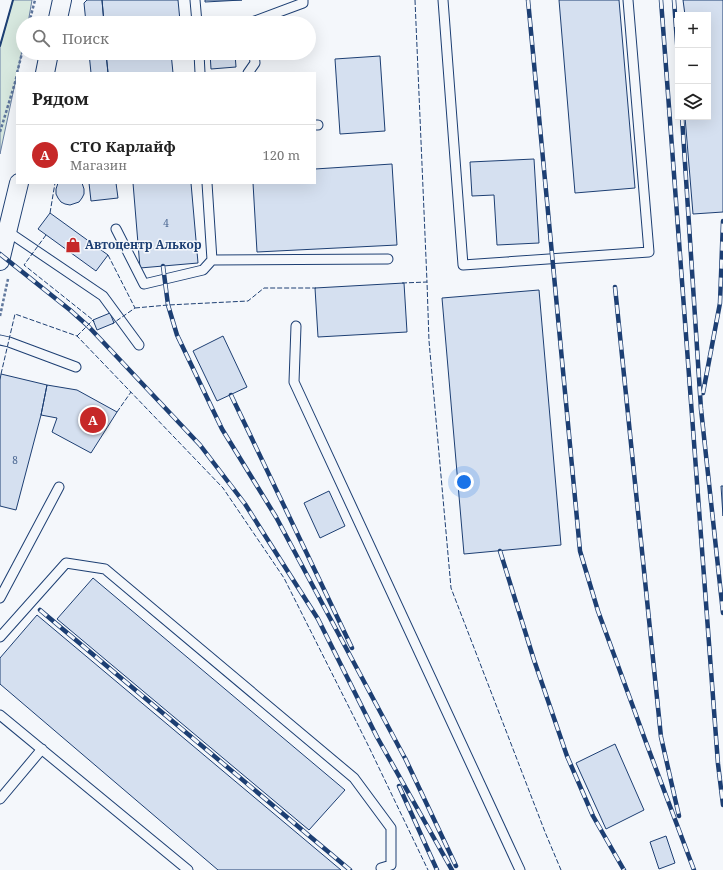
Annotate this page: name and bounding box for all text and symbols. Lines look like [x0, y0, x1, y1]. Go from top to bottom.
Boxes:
map controls [675, 12, 711, 120]
button: + [675, 12, 711, 48]
search box [16, 16, 316, 60]
icon: search [30, 27, 52, 49]
text: Поиск [62, 28, 109, 48]
button: − [675, 48, 711, 84]
button: layers [675, 84, 711, 120]
text: Рядом [32, 87, 89, 110]
text: СТО Карлайф [70, 136, 176, 156]
text: A [40, 146, 50, 164]
text: 120 m [263, 146, 300, 164]
text: Магазин [70, 156, 127, 174]
house number: 4 [163, 216, 169, 230]
shop icon: Автоцентр Алькор [64, 236, 82, 254]
place label: Автоцентр Алькор [85, 236, 202, 253]
pin: A [80, 405, 106, 435]
house number: 8 [12, 453, 18, 467]
your location [454, 472, 474, 492]

